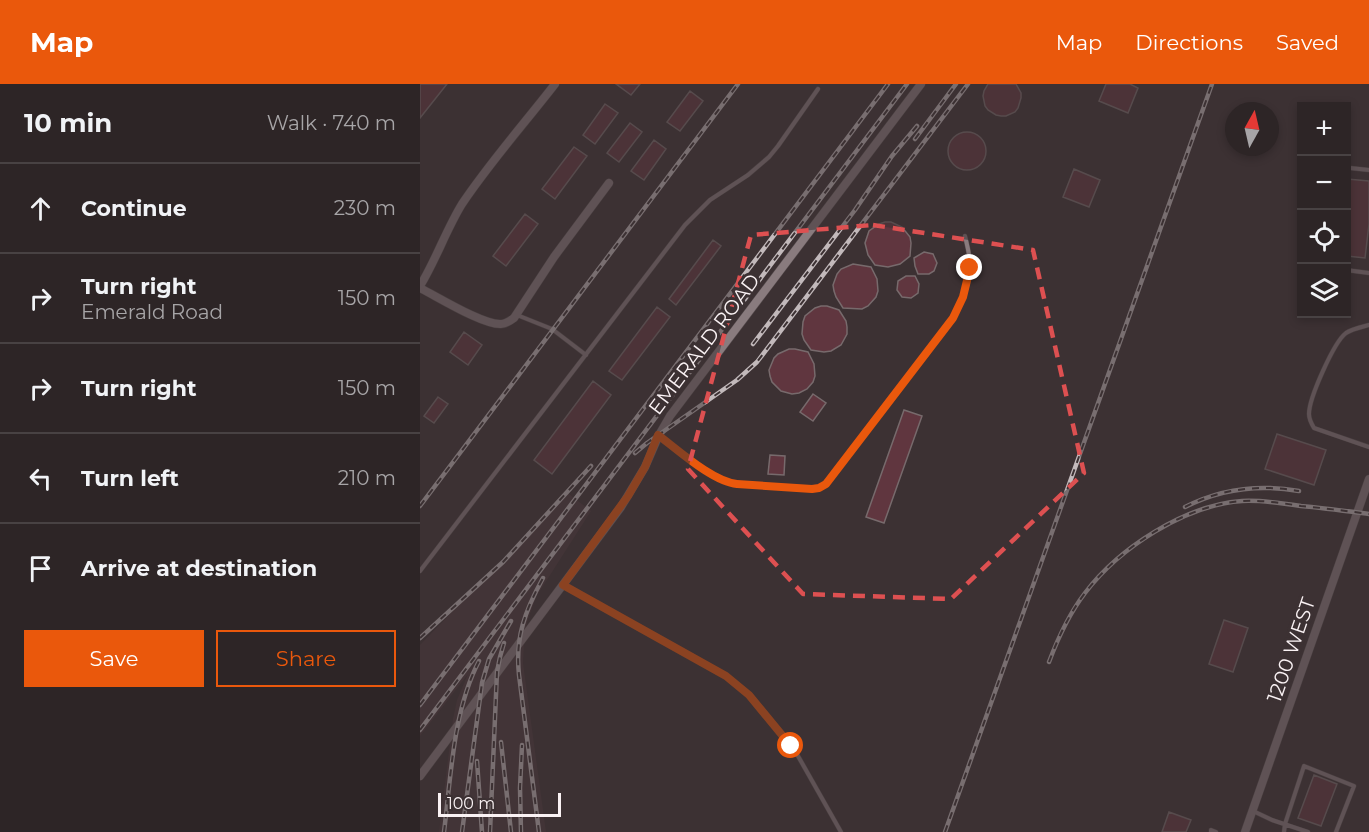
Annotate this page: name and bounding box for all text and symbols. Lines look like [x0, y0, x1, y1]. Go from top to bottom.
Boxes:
text: Map [30, 25, 93, 59]
text: Map [1056, 30, 1102, 55]
text: Directions [1135, 30, 1243, 55]
text: Saved [1276, 30, 1339, 55]
north arrow [1225, 102, 1279, 156]
map controls [1297, 102, 1351, 318]
button: + [1297, 102, 1351, 156]
text: 10 min [24, 107, 112, 139]
text: Walk · 740 m [267, 111, 396, 135]
button: − [1297, 156, 1351, 210]
icon: ahead [24, 192, 57, 225]
text: Continue [81, 195, 187, 222]
text: 230 m [334, 196, 396, 220]
button: locate [1297, 210, 1351, 264]
route end [956, 254, 982, 280]
button: layers [1297, 264, 1351, 318]
street label: EMERALD ROAD [643, 269, 765, 419]
text: Turn right [81, 273, 196, 300]
icon: right [24, 282, 57, 315]
text: 150 m [338, 286, 396, 310]
text: Emerald Road [81, 300, 223, 324]
icon: right [24, 372, 57, 405]
text: Turn right [81, 375, 196, 402]
text: 150 m [338, 376, 396, 400]
icon: left [24, 462, 57, 495]
text: Turn left [81, 465, 179, 492]
text: 210 m [338, 466, 396, 490]
icon: arrive [24, 552, 57, 585]
text: Arrive at destination [81, 555, 317, 582]
street label: 1200 WEST [1262, 594, 1320, 706]
button: Save [24, 630, 204, 687]
button: Share [216, 630, 396, 687]
route start [777, 732, 803, 758]
scale bar [438, 790, 561, 818]
text: 100 m [447, 794, 495, 813]

